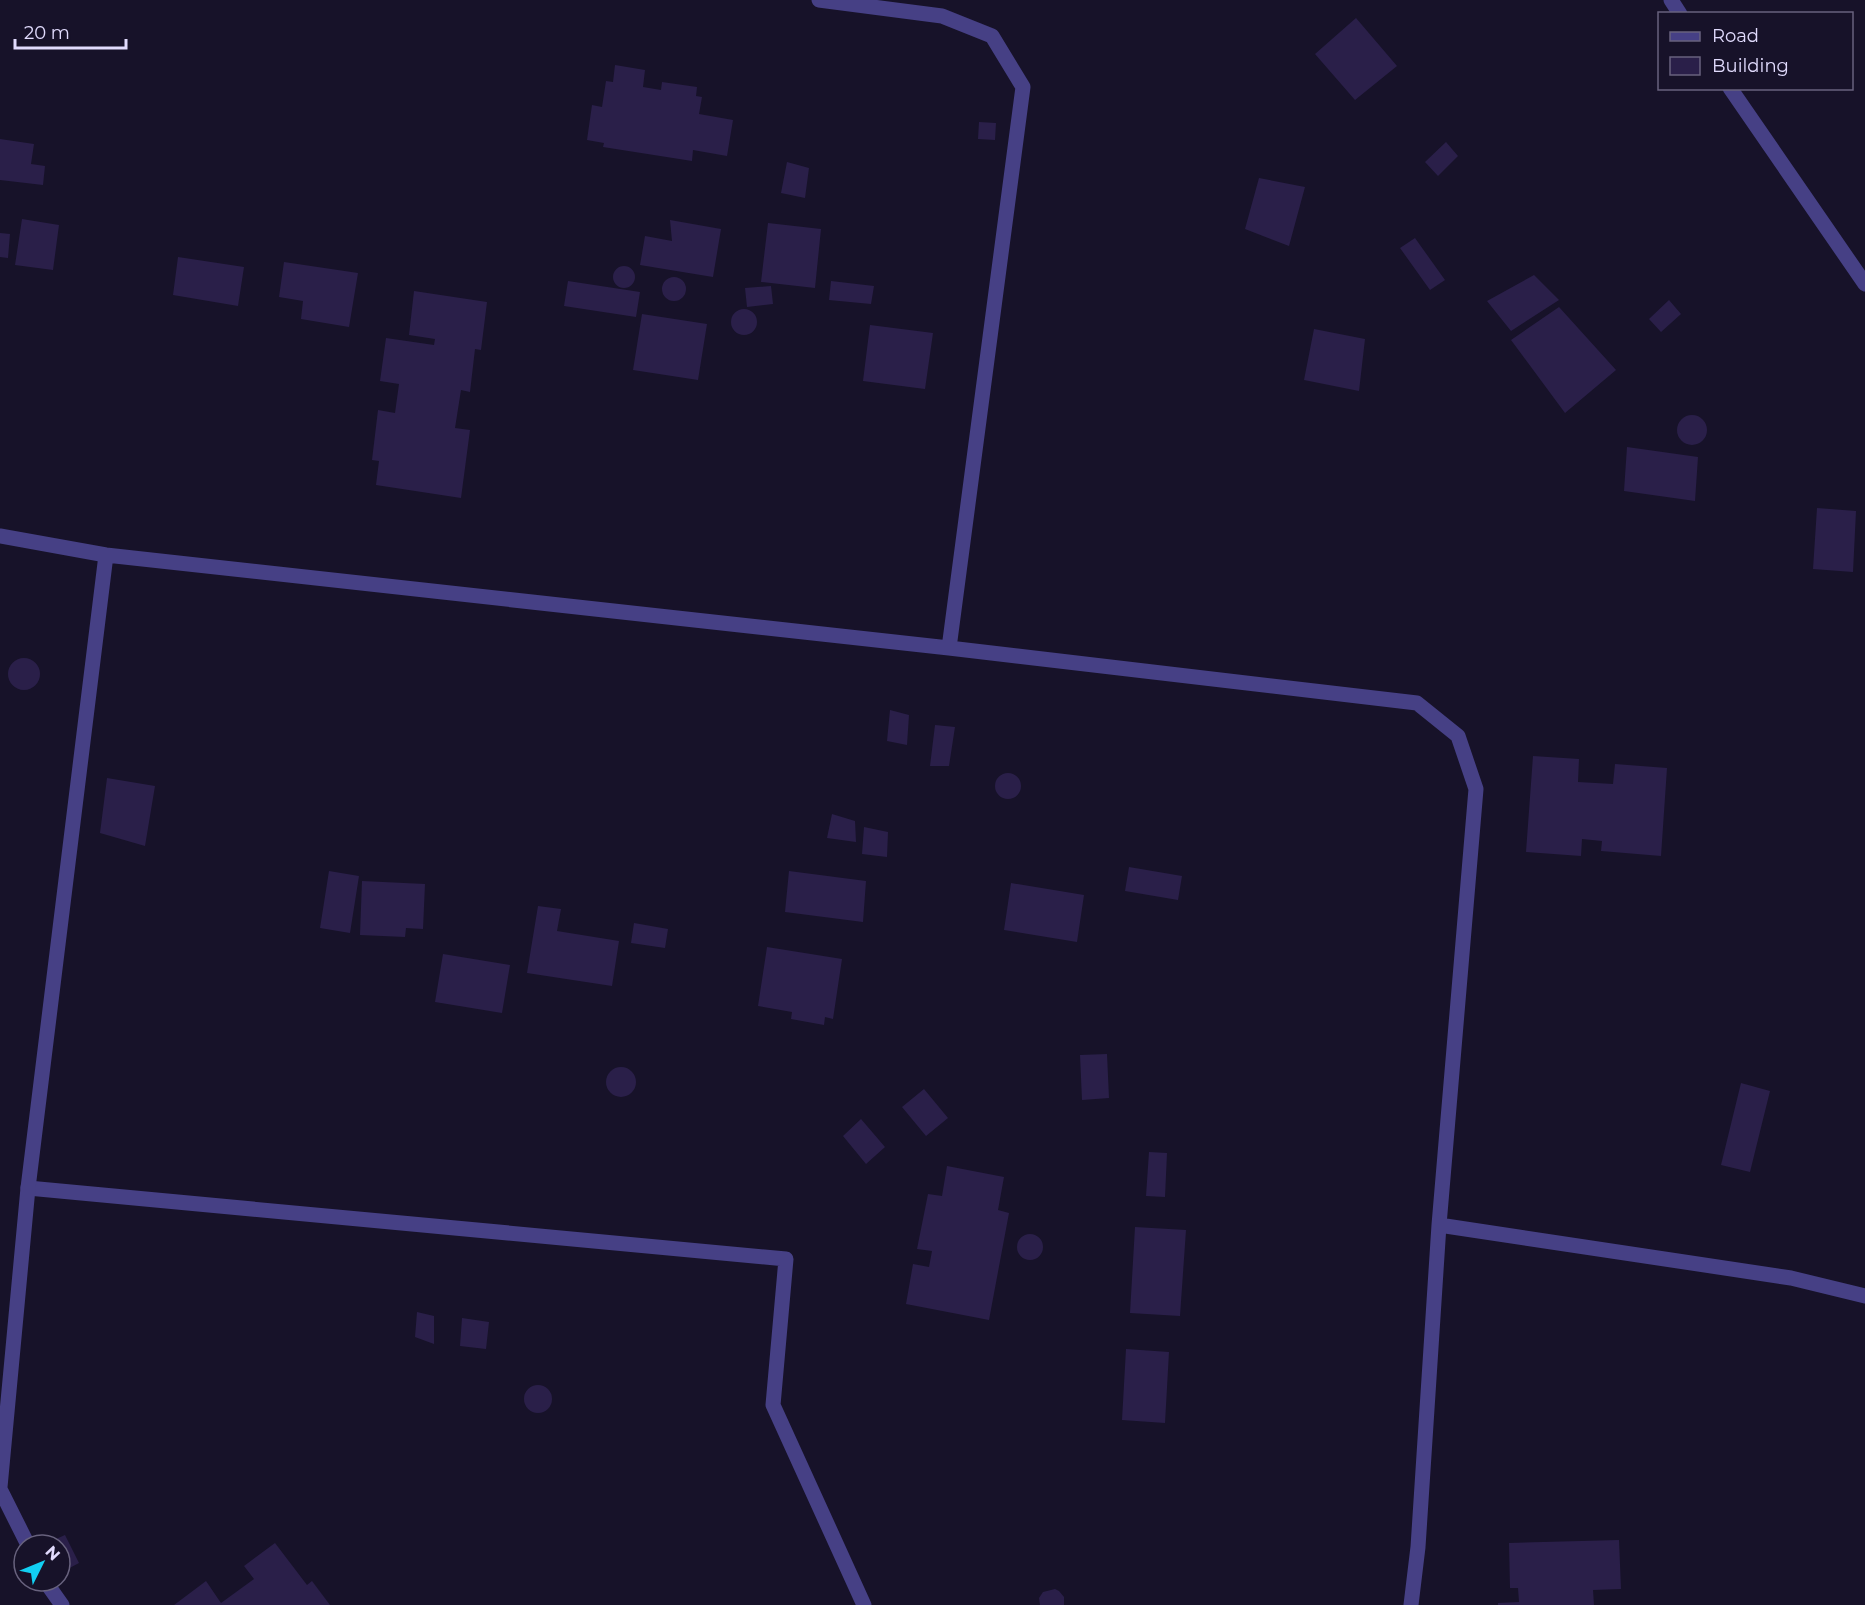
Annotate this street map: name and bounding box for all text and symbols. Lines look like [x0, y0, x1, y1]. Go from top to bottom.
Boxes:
scale bar [15, 12, 126, 50]
legend [1658, 12, 1853, 90]
text: 20 m [24, 22, 70, 44]
text: Road [1712, 25, 1759, 47]
text: Building [1712, 55, 1789, 77]
north arrow [12, 1533, 72, 1593]
text: N [41, 1542, 64, 1564]

